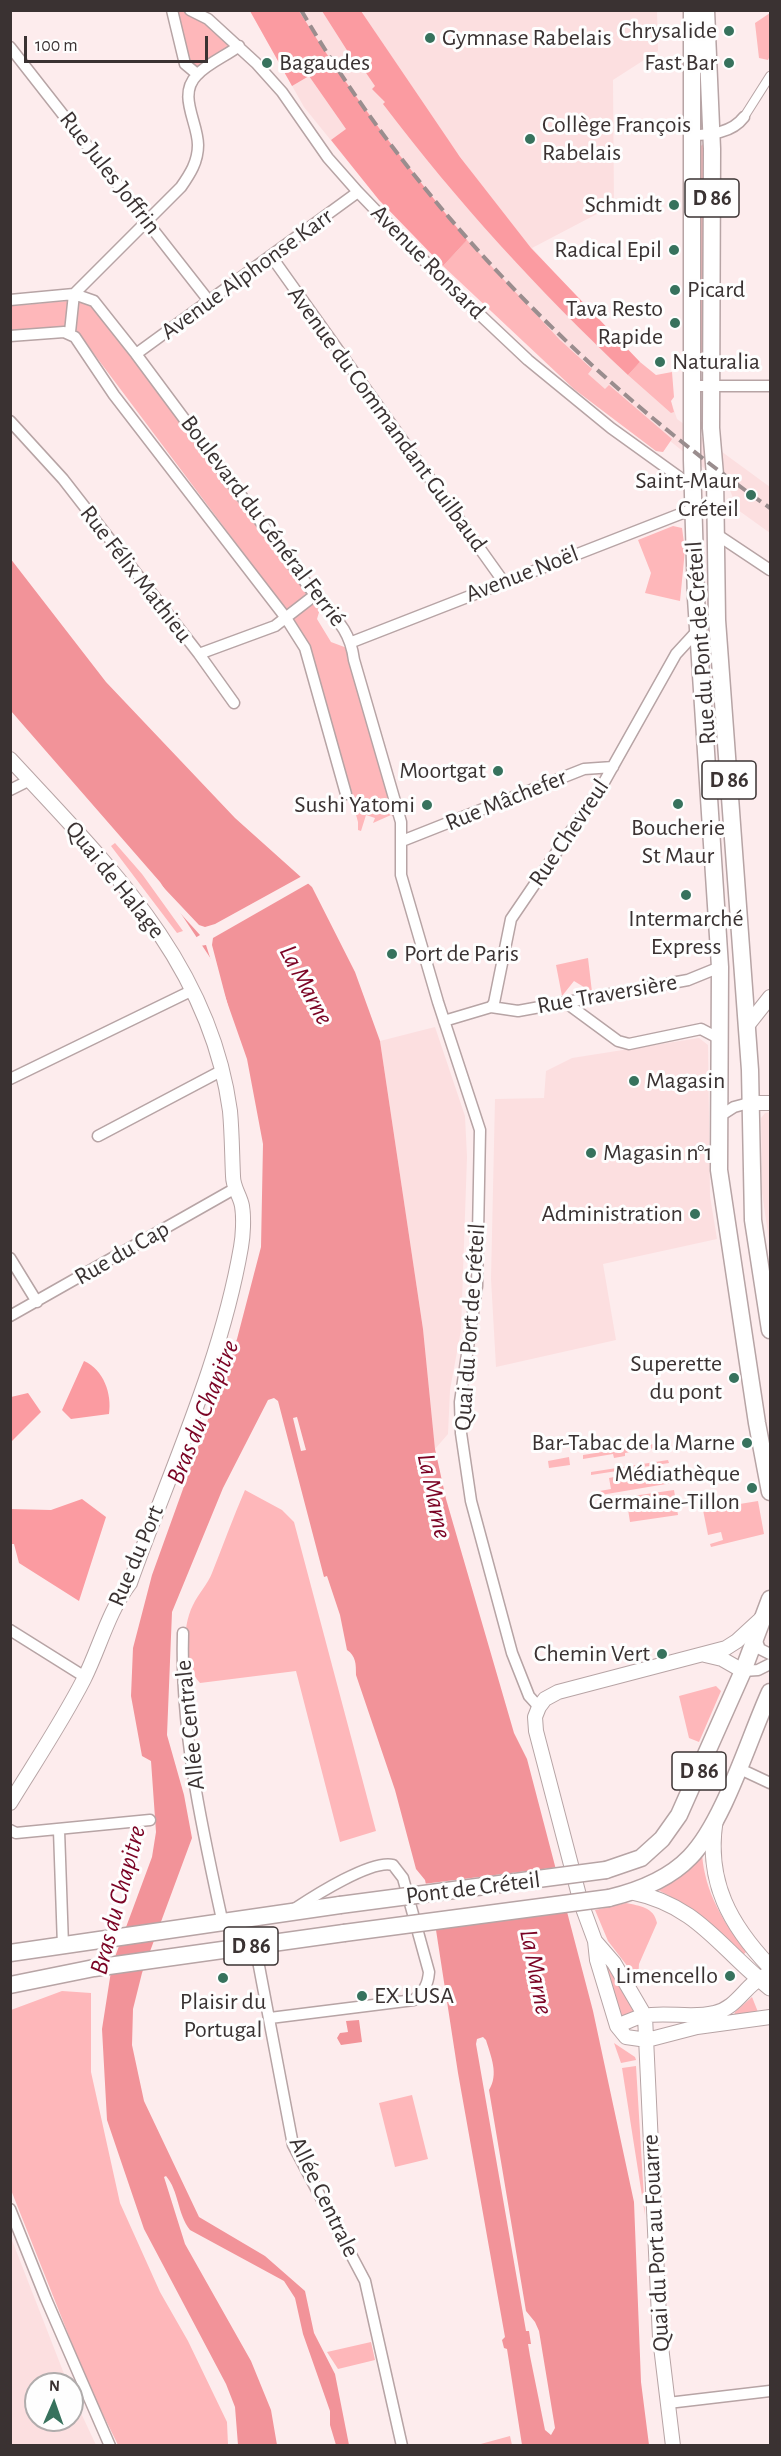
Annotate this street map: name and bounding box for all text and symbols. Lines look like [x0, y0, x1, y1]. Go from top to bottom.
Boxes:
place label: Chrysalide [619, 17, 717, 45]
scale bar [27, 24, 212, 62]
place label: Gymnase Rabelais [442, 24, 612, 52]
marker: Chrysalide [722, 24, 736, 38]
marker: Gymnase Rabelais [423, 31, 437, 45]
text: 100 m [35, 37, 78, 55]
place label: Bagaudes [279, 49, 370, 77]
place label: Fast Bar [644, 49, 717, 77]
marker: Bagaudes [260, 56, 274, 70]
marker: Fast Bar [722, 56, 736, 70]
street label: Rue Jules Joffrin [53, 106, 167, 240]
place label: Collège François Rabelais [542, 111, 691, 167]
marker: Collège François Rabelais [523, 132, 537, 146]
road number: D 86 [685, 179, 739, 217]
place label: Schmidt [585, 191, 662, 219]
marker: Schmidt [667, 198, 681, 212]
street label: Avenue Ronsard [365, 199, 491, 325]
street label: Avenue Alphonse Karr [155, 202, 339, 346]
place label: Radical Epil [554, 236, 662, 264]
marker: Radical Epil [667, 243, 681, 257]
place label: Picard [687, 276, 745, 304]
street label: Avenue du Commandant Guilbaud [281, 281, 493, 557]
marker: Picard [668, 283, 682, 297]
place label: Tava Resto Rapide [566, 295, 663, 351]
marker: Tava Resto Rapide [668, 316, 682, 330]
place label: Naturalia [672, 348, 760, 376]
marker: Naturalia [653, 355, 667, 369]
street label: Boulevard du Général Ferrié [174, 410, 352, 632]
place label: Saint-Maur Créteil [635, 467, 739, 523]
marker: Saint-Maur Créteil [744, 488, 758, 502]
street label: Rue Félix Mathieu [74, 500, 198, 648]
street label: Avenue Noël [461, 539, 583, 609]
street label: Rue du Pont de Créteil [680, 540, 722, 746]
place label: Moortgat [399, 757, 486, 785]
road number: D 86 [702, 761, 756, 799]
street label: Rue Mâchefer [441, 763, 571, 837]
marker: Moortgat [491, 764, 505, 778]
street label: Rue Chevreul [523, 774, 615, 892]
place label: Sushi Yatomi [294, 791, 415, 819]
marker: Boucherie St Maur [671, 797, 685, 811]
marker: Sushi Yatomi [420, 798, 434, 812]
place label: Boucherie St Maur [631, 814, 725, 870]
street label: Quai de Halage [59, 815, 171, 945]
marker: Intermarché Express [679, 888, 693, 902]
place label: Intermarché Express [628, 905, 744, 961]
water label: La Marne [272, 940, 340, 1030]
place label: Port de Paris [404, 940, 519, 968]
marker: Port de Paris [385, 947, 399, 961]
street label: Rue Traversière [535, 968, 679, 1020]
place label: Magasin [646, 1067, 725, 1095]
marker: Magasin [627, 1074, 641, 1088]
place label: Magasin n°1 [603, 1139, 712, 1167]
marker: Magasin n°1 [584, 1146, 598, 1160]
place label: Administration [541, 1200, 683, 1228]
marker: Administration [688, 1207, 702, 1221]
street label: Rue du Cap [70, 1214, 174, 1292]
street label: Quai du Port de Créteil [448, 1222, 492, 1432]
water label: Bras du Chapitre [160, 1335, 246, 1489]
place label: Superette du pont [630, 1350, 722, 1406]
marker: Superette du pont [727, 1371, 741, 1385]
place label: Bar-Tabac de la Marne [532, 1429, 735, 1457]
marker: Bar-Tabac de la Marne [740, 1436, 754, 1450]
water label: La Marne [410, 1451, 458, 1541]
place label: Médiathèque Germaine-Tillon [589, 1460, 740, 1516]
marker: Médiathèque Germaine-Tillon [745, 1481, 759, 1495]
street label: Rue du Port [102, 1501, 170, 1611]
place label: Chemin Vert [534, 1640, 650, 1668]
marker: Chemin Vert [655, 1647, 669, 1661]
street label: Allée Centrale [169, 1659, 211, 1791]
road number: D 86 [672, 1752, 726, 1790]
water label: Bras du Chapitre [83, 1822, 153, 1978]
street label: Pont de Créteil [404, 1865, 542, 1911]
road number: D 86 [224, 1927, 278, 1965]
water label: La Marne [512, 1927, 560, 2017]
place label: Limencello [616, 1962, 718, 1990]
marker: Limencello [723, 1969, 737, 1983]
marker: Plaisir du Portugal [216, 1971, 230, 1985]
place label: EX LUSA [374, 1982, 454, 2010]
place label: Plaisir du Portugal [180, 1988, 266, 2044]
marker: EX LUSA [355, 1989, 369, 2003]
street label: Allée Centrale [282, 2132, 366, 2262]
street label: Quai du Port au Fouarre [636, 2134, 676, 2352]
north arrow [24, 2372, 84, 2432]
text: N [49, 2378, 60, 2394]

